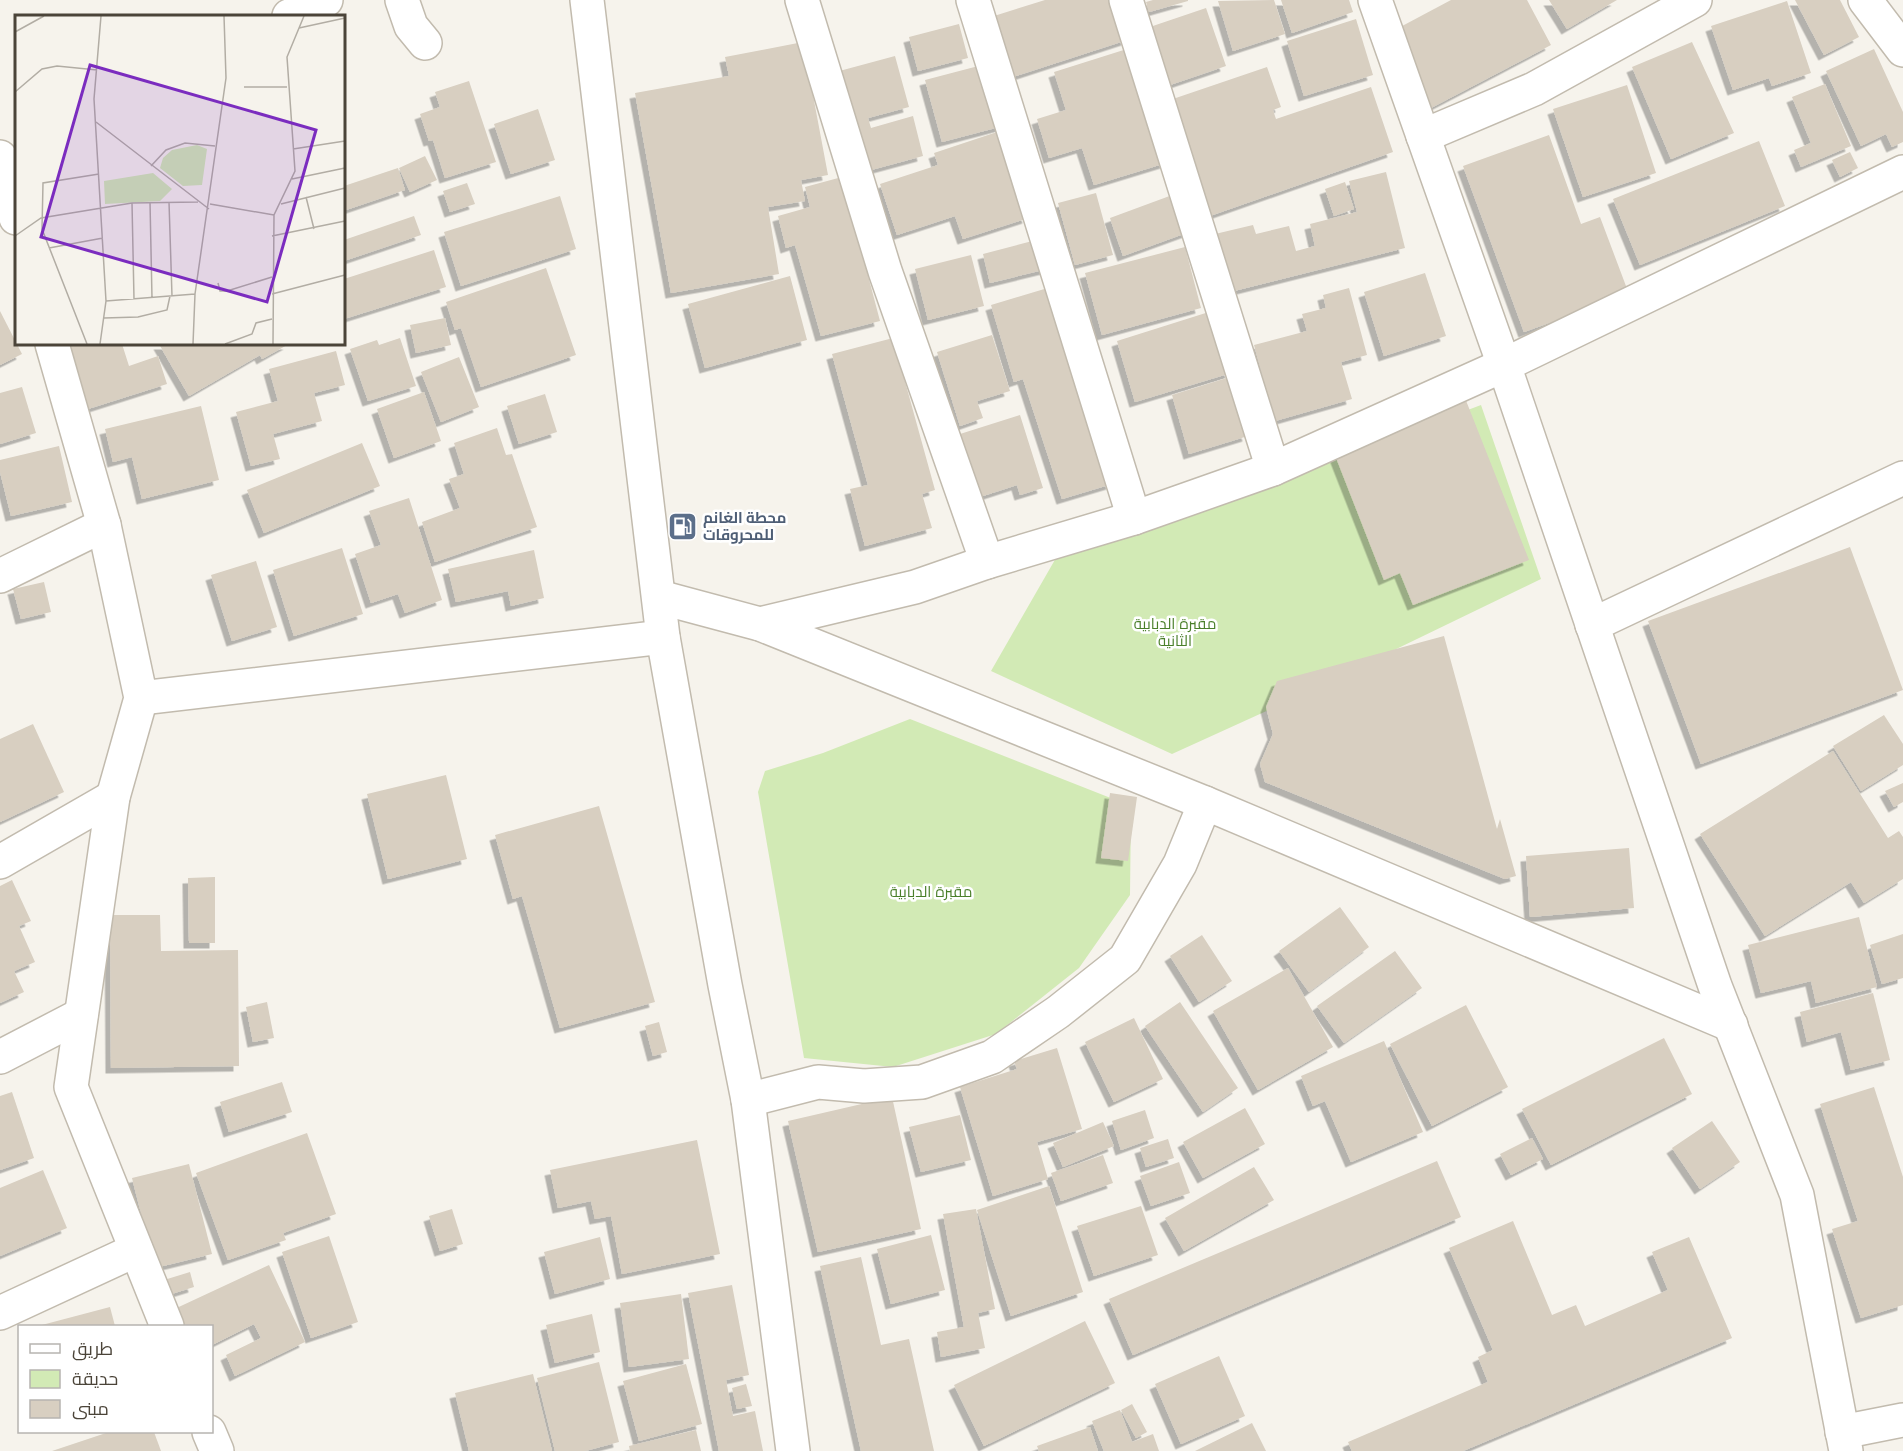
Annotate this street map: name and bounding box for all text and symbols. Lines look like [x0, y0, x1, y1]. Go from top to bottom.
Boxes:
inset map [15, 15, 345, 345]
place label: محطة الغانم للمحروقات [703, 507, 787, 545]
fuel station icon: محطة الغانم للمحروقات [666, 510, 698, 542]
park label: مقبرة الدبابية الثانية [1134, 613, 1216, 651]
park label: مقبرة الدبابية [890, 881, 972, 902]
legend [18, 1325, 213, 1433]
text: طريق [72, 1336, 113, 1361]
text: حديقة [72, 1366, 118, 1391]
text: مبنى [72, 1396, 109, 1421]

